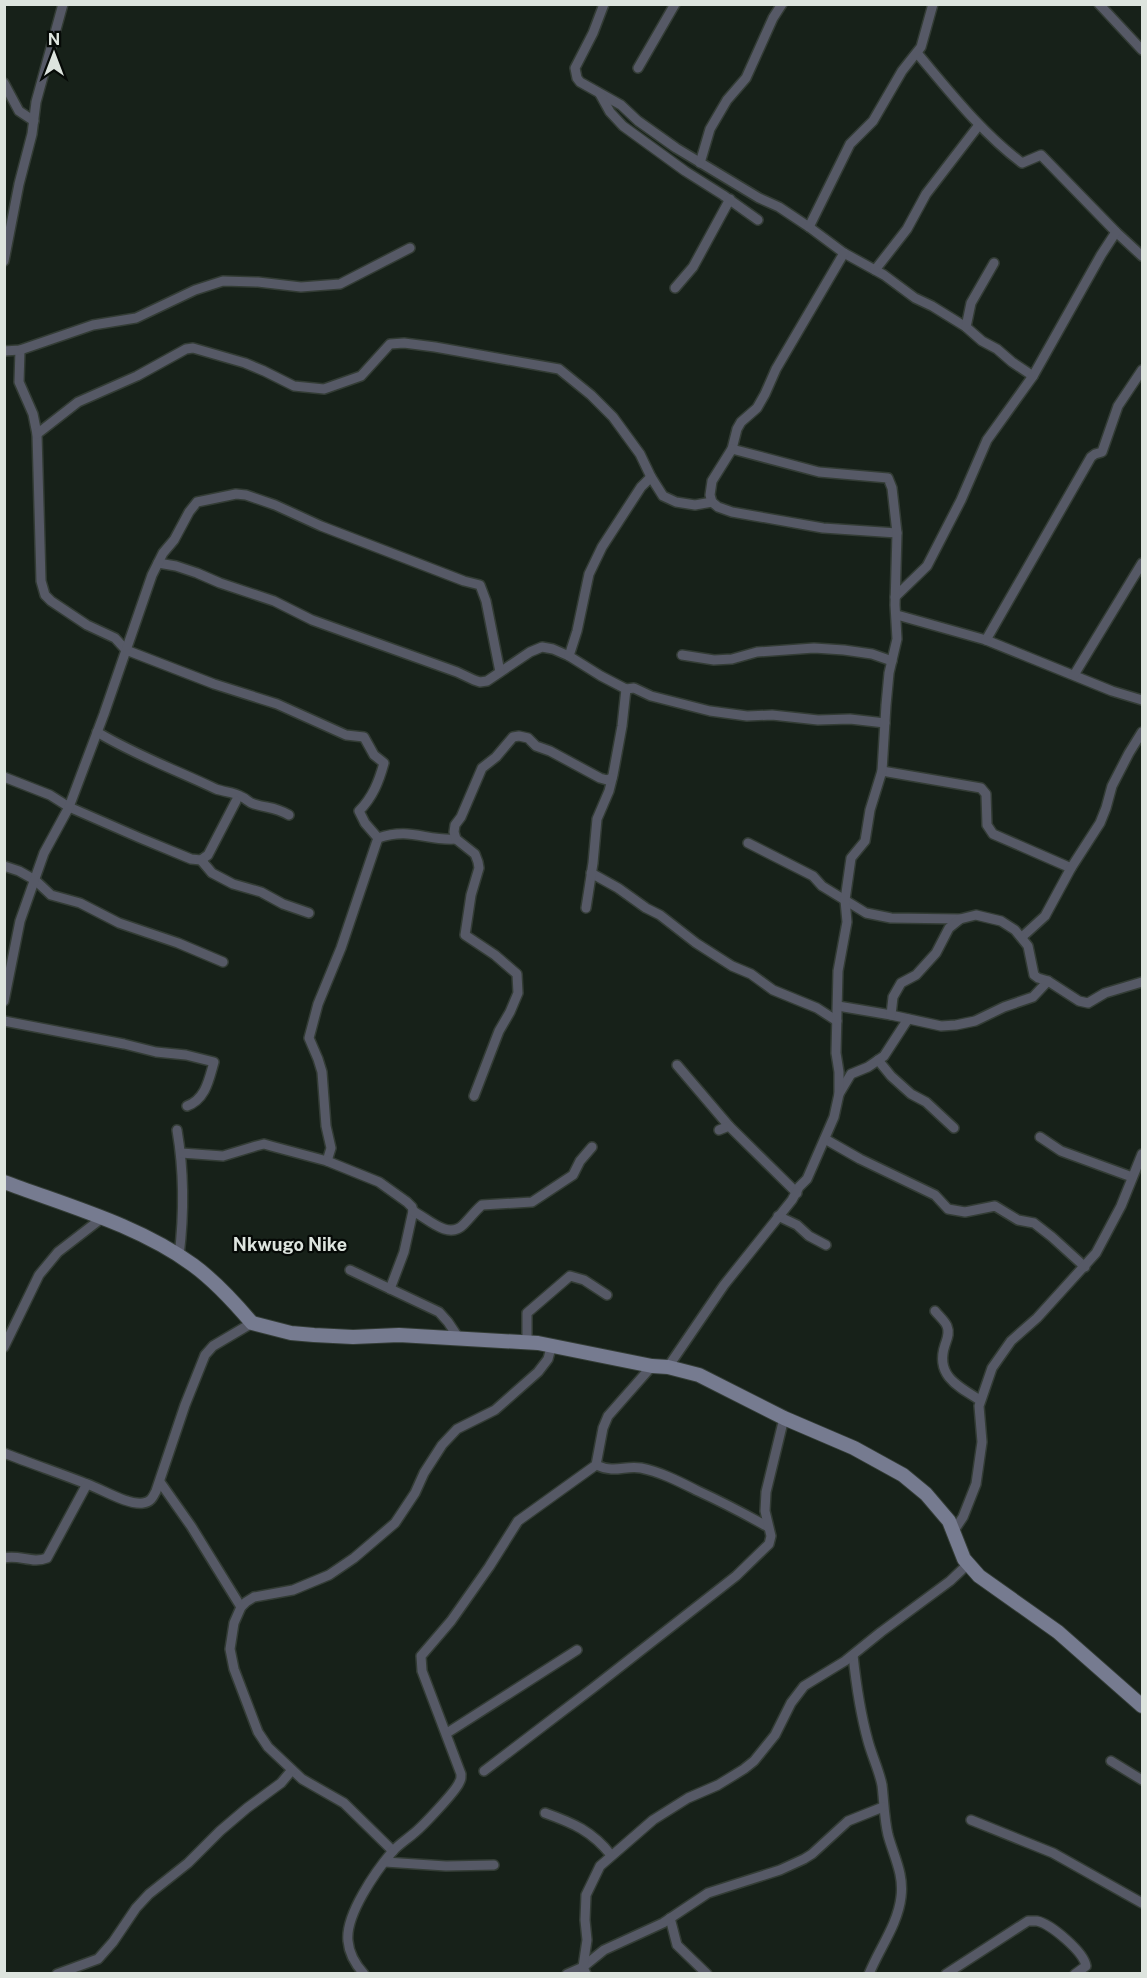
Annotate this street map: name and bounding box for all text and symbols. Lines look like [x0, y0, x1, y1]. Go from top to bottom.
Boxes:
north arrow [24, 24, 84, 84]
text: N [48, 30, 60, 49]
district label: Nkwugo Nike [233, 1234, 347, 1255]

